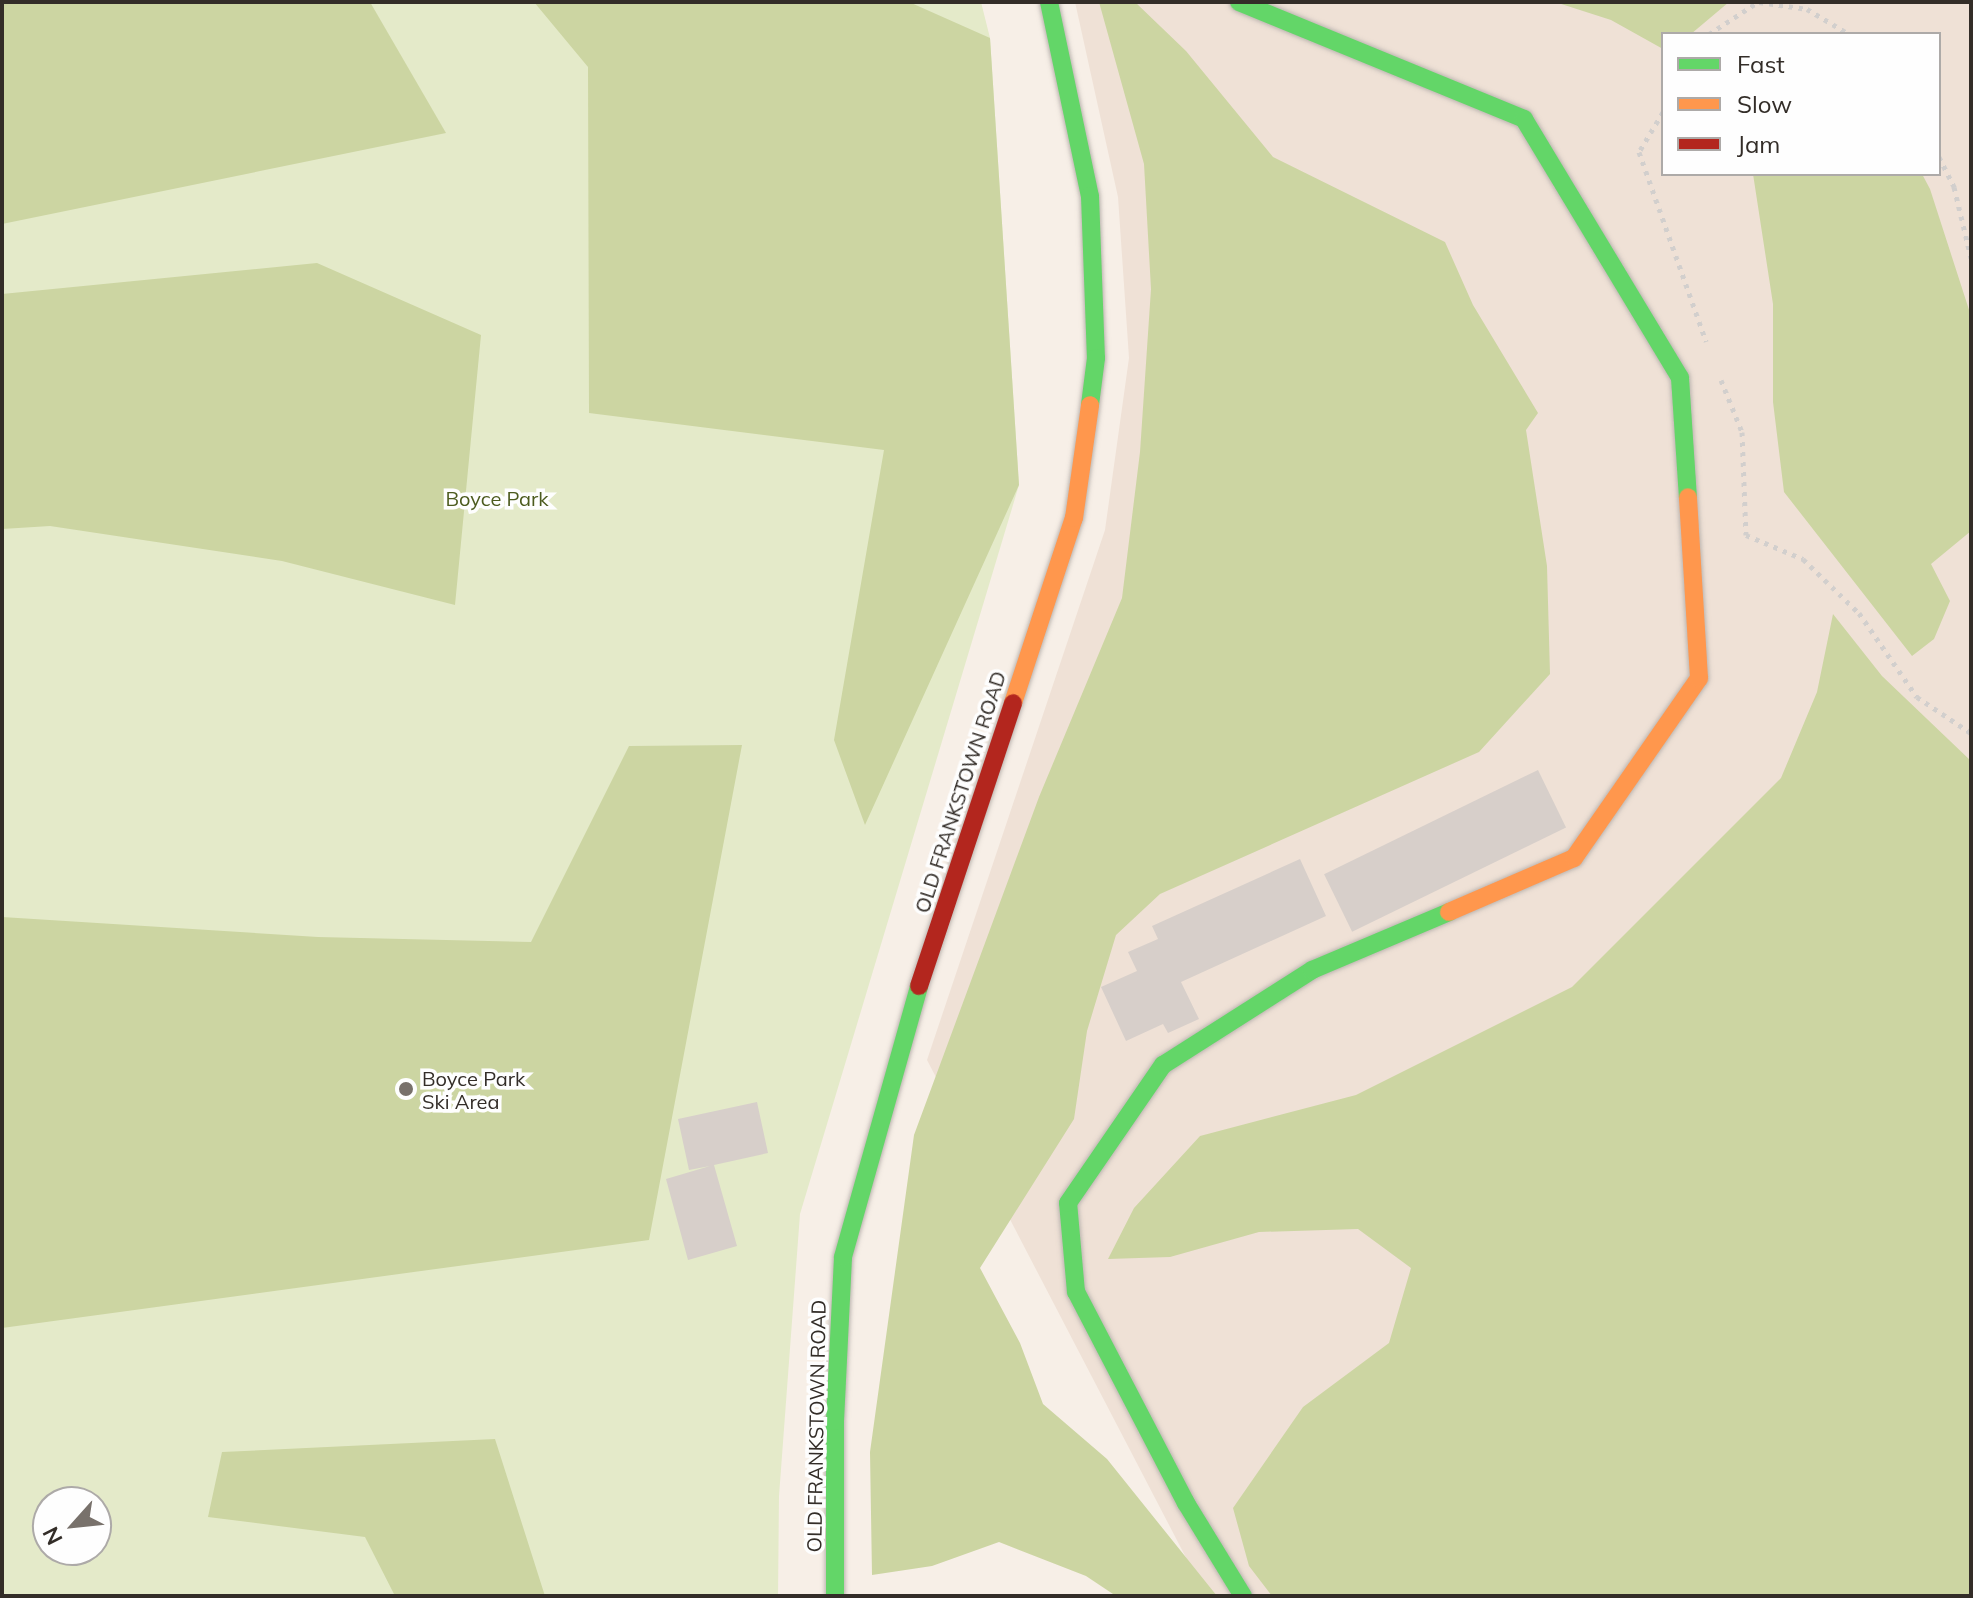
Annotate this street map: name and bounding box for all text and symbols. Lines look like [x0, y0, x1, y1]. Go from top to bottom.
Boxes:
legend [1661, 32, 1941, 176]
text: Fast [1737, 49, 1785, 79]
text: Slow [1737, 89, 1792, 119]
text: Jam [1737, 129, 1780, 159]
park label: Boyce Park [445, 486, 549, 510]
street label: OLD FRANKSTOWN ROAD [910, 668, 1010, 916]
place label: Boyce Park Ski Area [422, 1066, 525, 1113]
marker: Boyce Park Ski Area [397, 1080, 415, 1098]
street label: OLD FRANKSTOWN ROAD [802, 1300, 830, 1552]
north arrow [32, 1486, 112, 1566]
text: N [36, 1522, 69, 1550]

